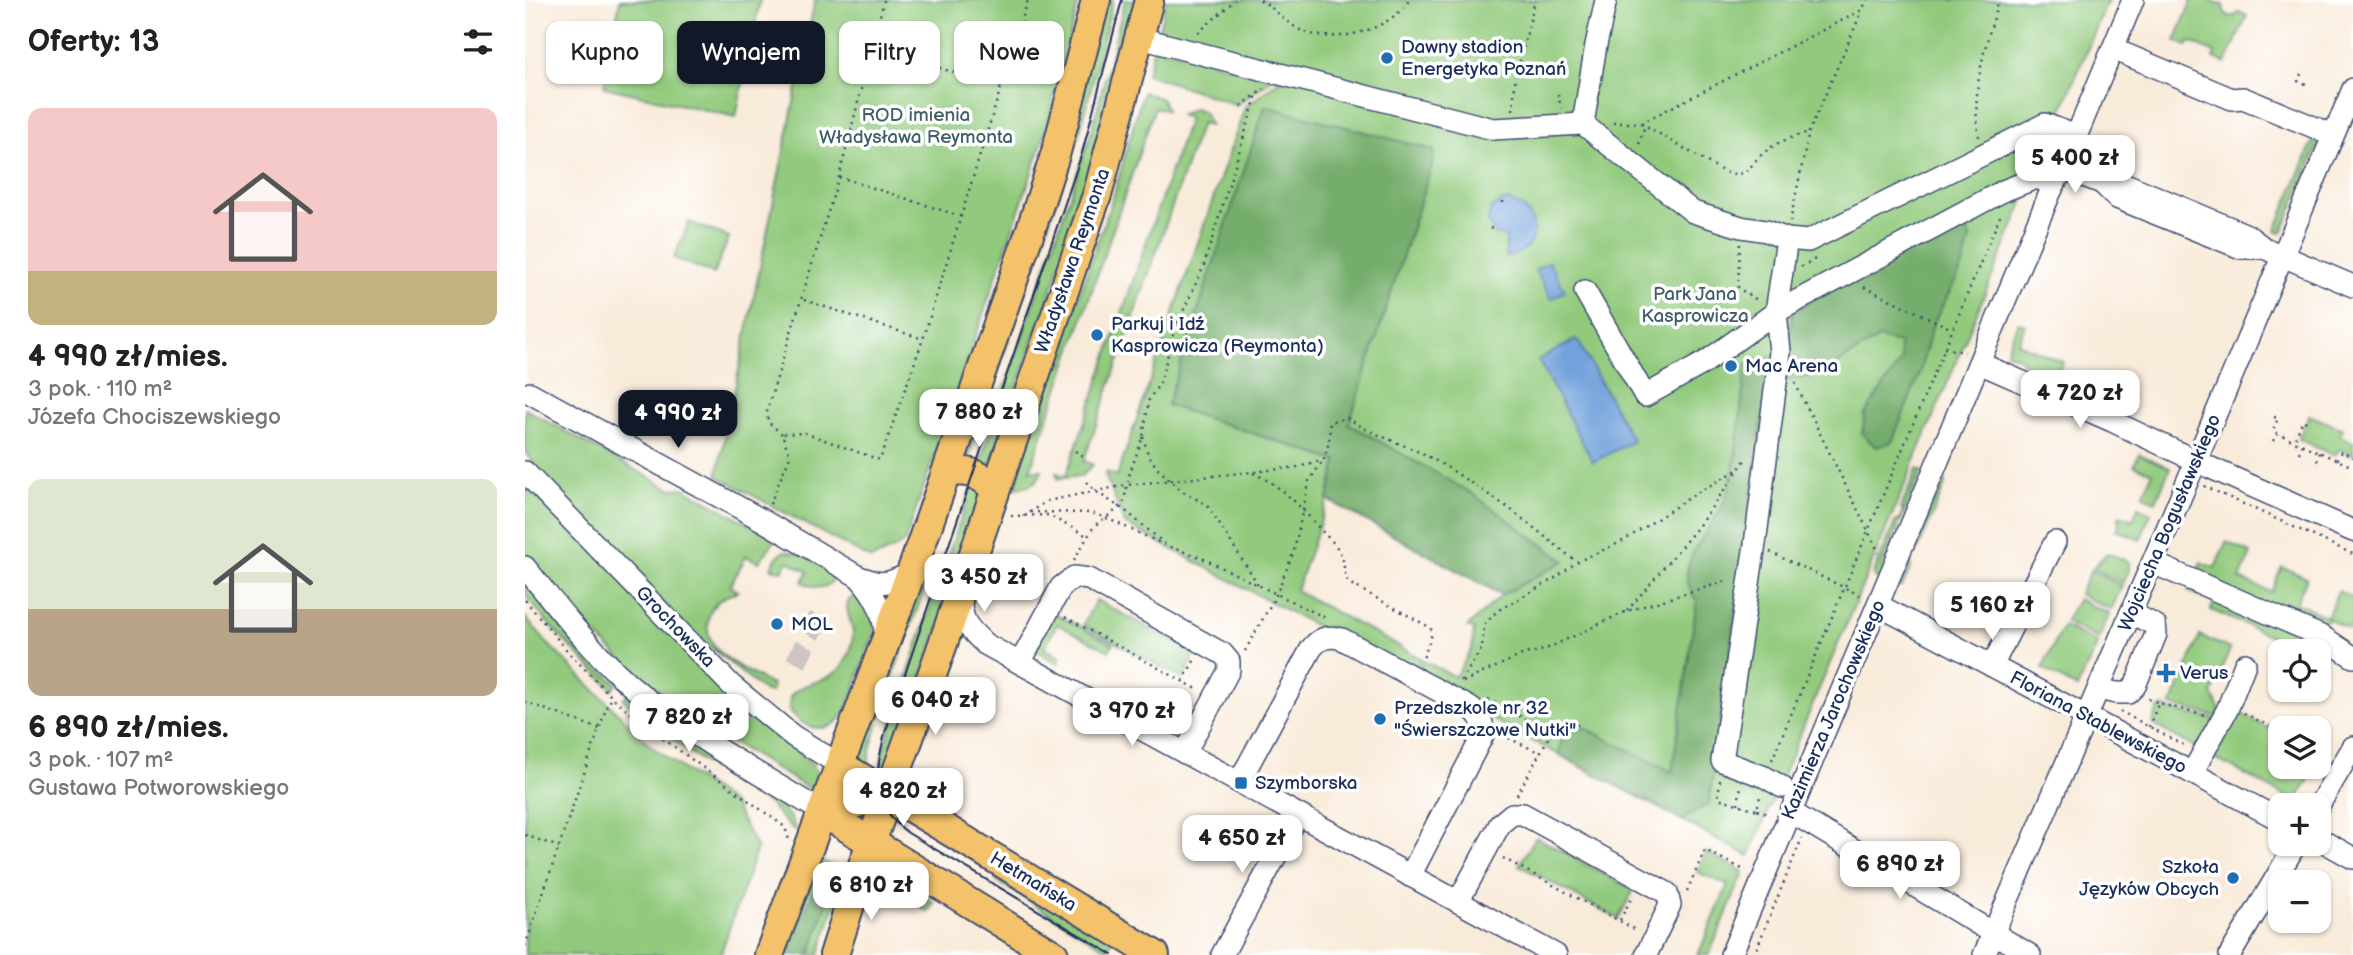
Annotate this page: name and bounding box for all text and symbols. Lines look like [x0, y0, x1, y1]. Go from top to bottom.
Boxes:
chip: Kupno [546, 21, 663, 84]
chip: Wynajem [677, 21, 825, 84]
chip: Filtry [839, 21, 940, 84]
chip: Nowe [954, 21, 1064, 84]
icon: filters [459, 23, 497, 61]
text: Oferty: 13 [28, 24, 159, 60]
place label: Dawny stadion Energetyka Poznań [1401, 36, 1566, 81]
marker: Dawny stadion Energetyka Poznań [1379, 50, 1395, 66]
park label: ROD imienia Władysława Reymonta [819, 104, 1013, 149]
pin: 5 400 zł [2003, 136, 2147, 195]
text: 5 400 zł [2031, 144, 2119, 172]
icon: home [200, 154, 326, 280]
street label: Władysława Reymonta [1031, 165, 1115, 357]
park label: Park Jana Kasprowicza [1641, 283, 1749, 328]
place label: Parkuj i Idź Kasprowicza (Reymonta) [1111, 313, 1324, 358]
marker: Parkuj i Idź Kasprowicza (Reymonta) [1089, 327, 1105, 343]
text: 4 990 zł/mies. [28, 339, 228, 375]
place label: Mac Arena [1745, 355, 1838, 378]
marker: Mac Arena [1723, 358, 1739, 374]
pin: 4 720 zł [2008, 370, 2152, 430]
text: 3 pok. · 110 m² [28, 375, 172, 403]
text: 4 720 zł [2037, 379, 2123, 407]
pin: 7 880 zł [907, 390, 1051, 449]
pin: 4 990 zł [606, 391, 750, 450]
text: 7 880 zł [935, 398, 1023, 426]
text: 4 990 zł [634, 399, 722, 427]
text: Józefa Chociszewskiego [28, 403, 281, 431]
street label: Wojciecha Bogusławskiego [2114, 411, 2226, 635]
icon: home [200, 525, 326, 651]
pin: 3 450 zł [912, 554, 1056, 614]
text: 3 450 zł [940, 563, 1028, 591]
street label: Grochowska [630, 581, 720, 673]
pin: 5 160 zł [1920, 582, 2064, 642]
text: 5 160 zł [1950, 591, 2034, 619]
street label: Kazimierza Jarochowskiego [1777, 597, 1891, 823]
place label: MOL [791, 613, 833, 636]
marker: MOL [769, 616, 785, 632]
map controls [2268, 639, 2331, 933]
button: locate [2268, 639, 2331, 702]
place label: Verus [2180, 662, 2228, 685]
marker: Verus [2158, 665, 2174, 681]
street label: Floriana Stablewskiego [2006, 667, 2190, 779]
pin: 6 040 zł [863, 678, 1007, 737]
text: 6 040 zł [891, 686, 979, 714]
pin: 3 970 zł [1060, 688, 1204, 748]
pin: 7 820 zł [617, 694, 761, 754]
text: 3 970 zł [1089, 697, 1175, 725]
place label: Przedszkole nr 32 "Świerszczowe Nutki" [1394, 697, 1576, 742]
text: 7 820 zł [646, 703, 732, 731]
text: 6 890 zł/mies. [28, 710, 229, 746]
marker: Przedszkole nr 32 "Świerszczowe Nutki" [1372, 711, 1388, 727]
button: layers [2268, 716, 2331, 779]
text: 3 pok. · 107 m² [28, 746, 173, 774]
pin: 4 820 zł [831, 768, 975, 828]
place label: Szymborska [1255, 772, 1358, 795]
text: Gustawa Potworowskiego [28, 774, 289, 802]
marker: Szymborska [1233, 775, 1249, 791]
text: 4 820 zł [859, 777, 947, 805]
button: + [2268, 793, 2331, 856]
pin: 4 650 zł [1170, 816, 1314, 875]
text: 4 650 zł [1198, 824, 1286, 852]
pin: 6 890 zł [1828, 842, 1972, 901]
street label: Hetmańska [986, 847, 1080, 917]
text: 6 890 zł [1856, 850, 1944, 878]
place label: Szkoła Języków Obcych [2079, 856, 2219, 901]
pin: 6 810 zł [799, 862, 943, 922]
marker: Szkoła Języków Obcych [2225, 870, 2241, 886]
button: − [2268, 870, 2331, 933]
text: 6 810 zł [829, 871, 913, 899]

